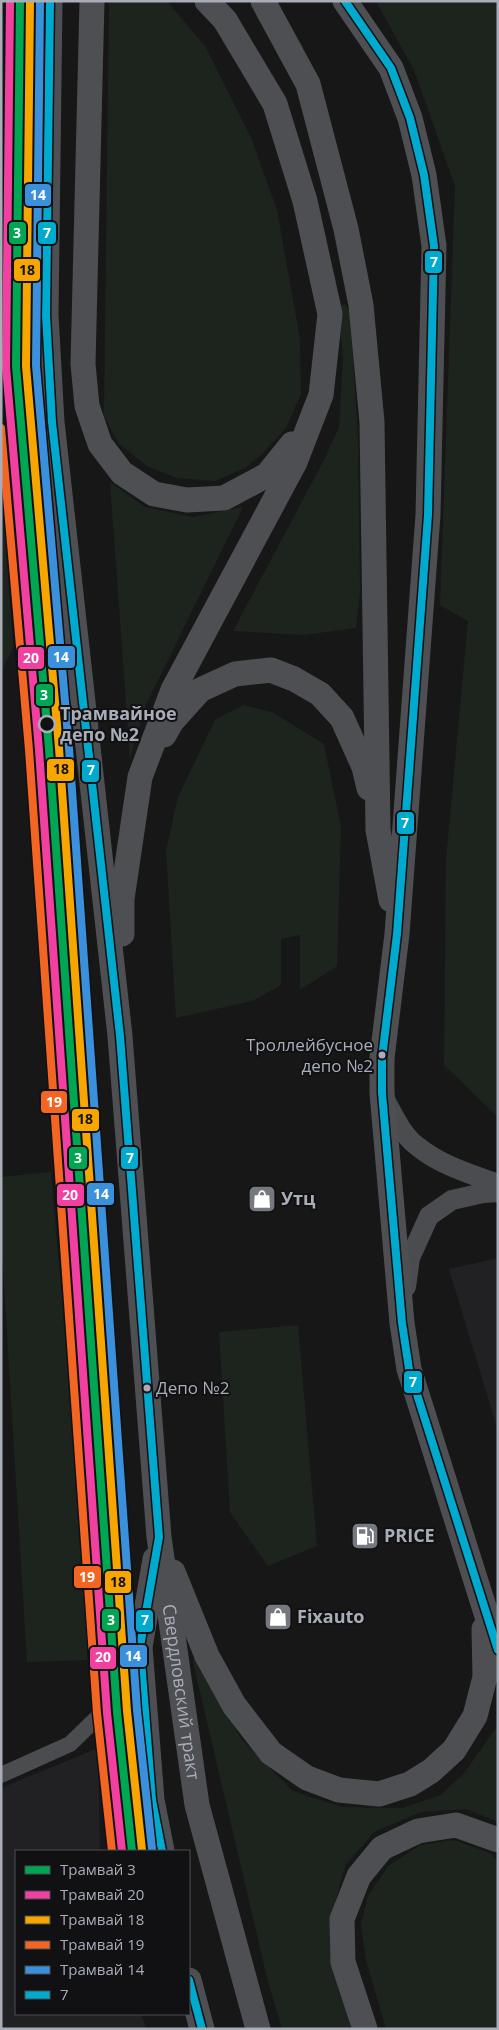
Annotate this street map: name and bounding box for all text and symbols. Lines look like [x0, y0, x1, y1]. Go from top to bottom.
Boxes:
line badge: 14 [24, 183, 52, 207]
text: 14 [30, 185, 46, 204]
line badge: 3 [8, 221, 27, 245]
line badge: 7 [37, 221, 57, 245]
text: 3 [13, 223, 21, 242]
text: 7 [43, 223, 51, 242]
line badge: 7 [424, 250, 443, 274]
text: 7 [430, 252, 438, 271]
line badge: 18 [13, 258, 41, 282]
text: 18 [19, 260, 35, 279]
line badge: 14 [47, 645, 76, 669]
line badge: 20 [17, 646, 45, 670]
text: 14 [53, 647, 69, 666]
text: 20 [23, 648, 39, 667]
line badge: 3 [35, 683, 54, 707]
text: 3 [40, 685, 48, 704]
place label: Трамвайное депо №2 [60, 701, 177, 746]
marker: Трамвайное депо №2 [38, 715, 56, 733]
line badge: 18 [46, 758, 75, 782]
text: 18 [53, 759, 69, 778]
line badge: 7 [81, 759, 100, 783]
text: 7 [87, 760, 95, 779]
line badge: 7 [396, 811, 415, 835]
text: 7 [401, 813, 409, 832]
place label: Троллейбусное депо №2 [246, 1033, 373, 1077]
marker: Троллейбусное депо №2 [377, 1050, 387, 1060]
line badge: 19 [40, 1090, 68, 1114]
text: 19 [46, 1092, 62, 1111]
line badge: 18 [71, 1108, 100, 1132]
text: 18 [77, 1109, 93, 1128]
line badge: 3 [68, 1146, 88, 1170]
line badge: 7 [120, 1146, 139, 1170]
text: 3 [74, 1148, 82, 1167]
text: 7 [126, 1148, 134, 1167]
line badge: 14 [86, 1182, 115, 1206]
line badge: 20 [56, 1183, 85, 1207]
text: 14 [93, 1184, 109, 1203]
shop icon: Утц [247, 1184, 277, 1214]
text: 20 [62, 1185, 78, 1204]
place label: Утц [281, 1186, 316, 1210]
line badge: 7 [403, 1370, 423, 1394]
text: 7 [409, 1372, 417, 1391]
place label: Депо №2 [156, 1376, 229, 1399]
marker: Депо №2 [142, 1383, 152, 1393]
fuel station icon: PRICE [350, 1521, 380, 1551]
place label: PRICE [384, 1523, 435, 1547]
line badge: 19 [73, 1565, 102, 1589]
text: 19 [79, 1567, 95, 1586]
line badge: 18 [104, 1570, 132, 1594]
text: 18 [110, 1572, 126, 1591]
street label: Свердловский тракт [158, 1602, 206, 1782]
shop icon: Fixauto [263, 1602, 293, 1632]
place label: Fixauto [297, 1604, 364, 1628]
line badge: 3 [101, 1608, 120, 1632]
line badge: 7 [135, 1609, 154, 1633]
text: 3 [107, 1610, 115, 1629]
text: 7 [141, 1610, 149, 1629]
line badge: 14 [119, 1644, 148, 1668]
line badge: 20 [89, 1646, 117, 1670]
text: 14 [125, 1646, 141, 1665]
text: 20 [95, 1647, 111, 1666]
legend [15, 1850, 190, 2015]
text: Трамвай 3 [60, 1859, 136, 1879]
text: Трамвай 20 [60, 1884, 144, 1904]
text: Трамвай 18 [60, 1909, 144, 1929]
text: Трамвай 19 [60, 1934, 144, 1954]
text: Трамвай 14 [60, 1959, 145, 1979]
text: 7 [60, 1984, 69, 2004]

